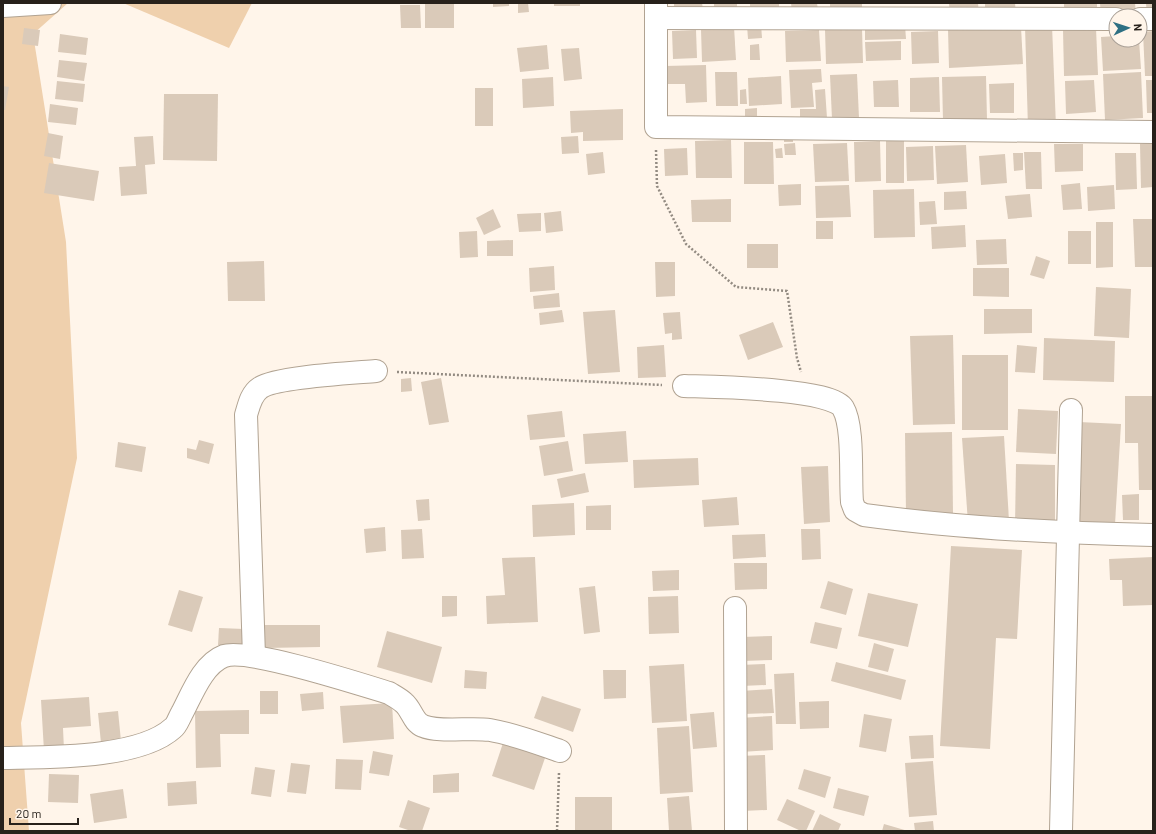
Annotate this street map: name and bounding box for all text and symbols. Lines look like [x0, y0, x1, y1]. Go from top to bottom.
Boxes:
north arrow [1108, 8, 1148, 48]
text: N [1132, 23, 1145, 31]
scale bar [10, 800, 78, 826]
text: 20 m [16, 806, 42, 820]

